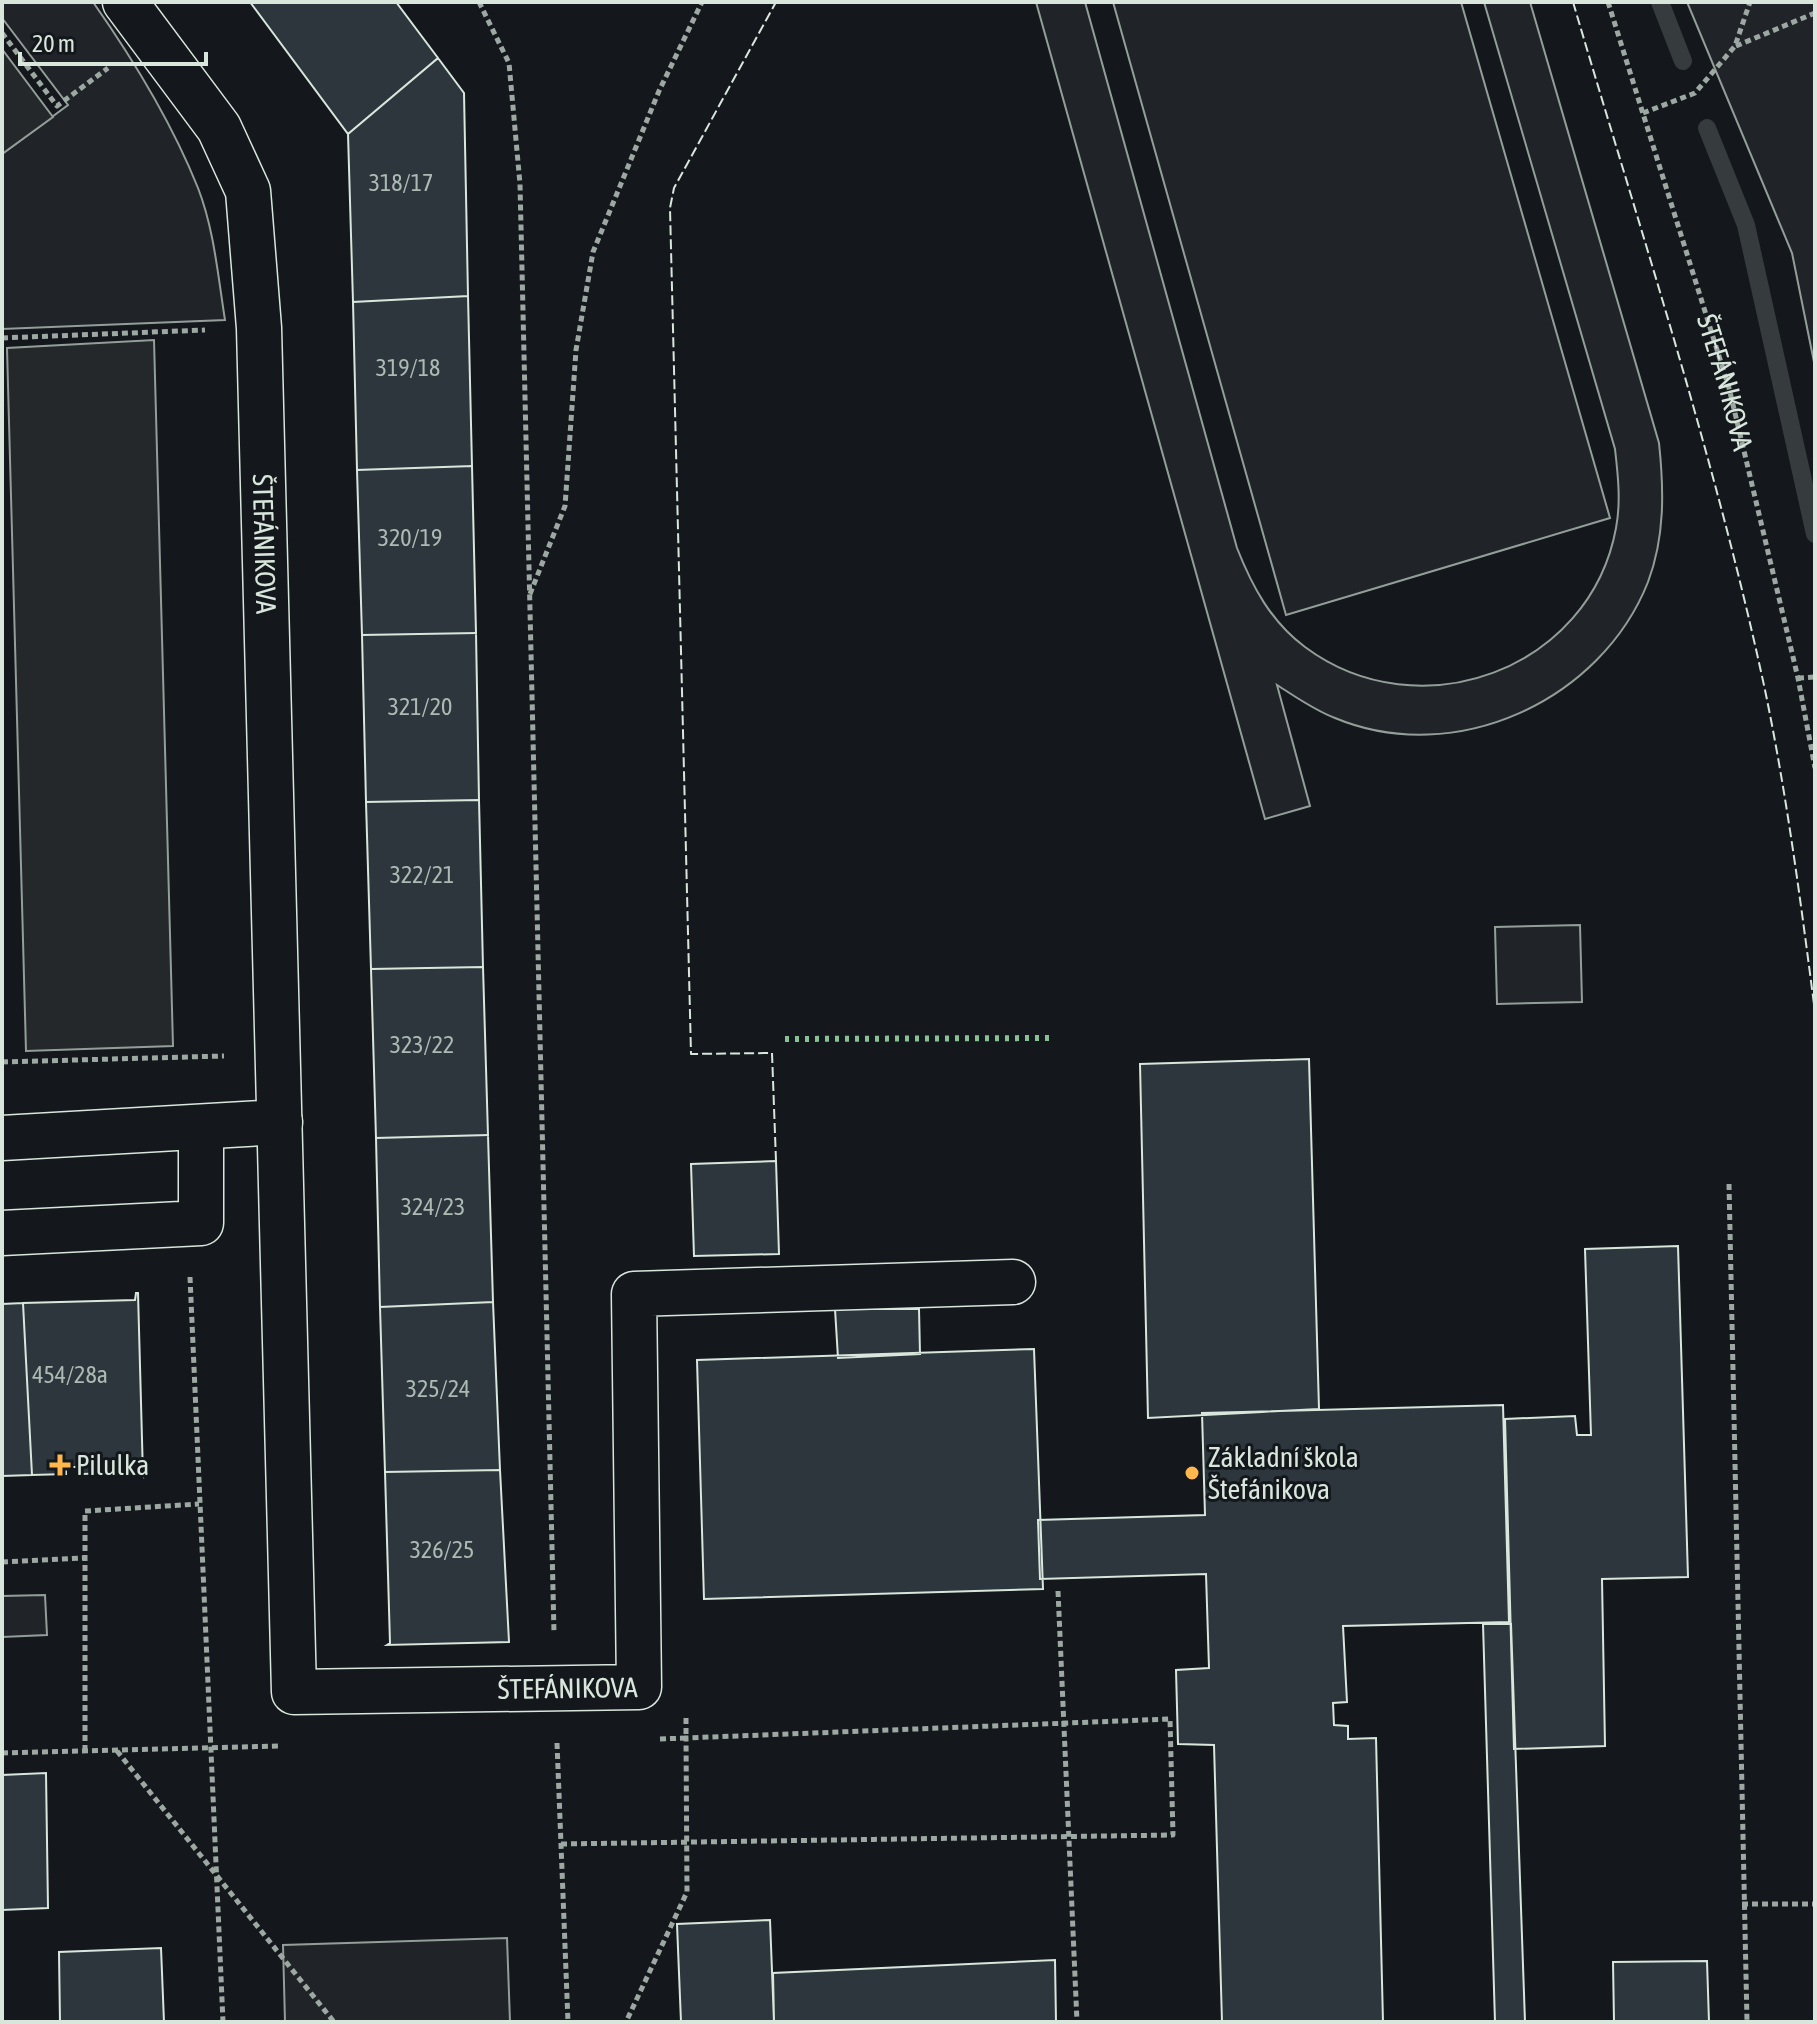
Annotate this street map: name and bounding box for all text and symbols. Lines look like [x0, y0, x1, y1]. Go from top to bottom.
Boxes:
scale bar [20, 16, 206, 66]
text: 20 m [32, 30, 75, 57]
house number: 318/17 [369, 169, 433, 196]
street label: ŠTEFÁNIKOVA [1691, 310, 1759, 454]
house number: 319/18 [376, 354, 440, 381]
street label: ŠTEFÁNIKOVA [247, 474, 282, 615]
house number: 320/19 [378, 524, 442, 551]
house number: 321/20 [388, 693, 452, 720]
house number: 322/21 [390, 861, 454, 888]
house number: 323/22 [390, 1031, 454, 1058]
house number: 324/23 [401, 1193, 465, 1220]
house number: 454/28a [32, 1361, 108, 1388]
house number: 325/24 [406, 1375, 470, 1402]
place label: Základní škola Štefánikova [1208, 1441, 1359, 1505]
place label: Pilulka [76, 1449, 149, 1481]
marker: Pilulka [51, 1456, 69, 1474]
marker: Základní škola Štefánikova [1183, 1464, 1201, 1482]
house number: 326/25 [410, 1536, 474, 1563]
street label: ŠTEFÁNIKOVA [497, 1671, 638, 1705]

